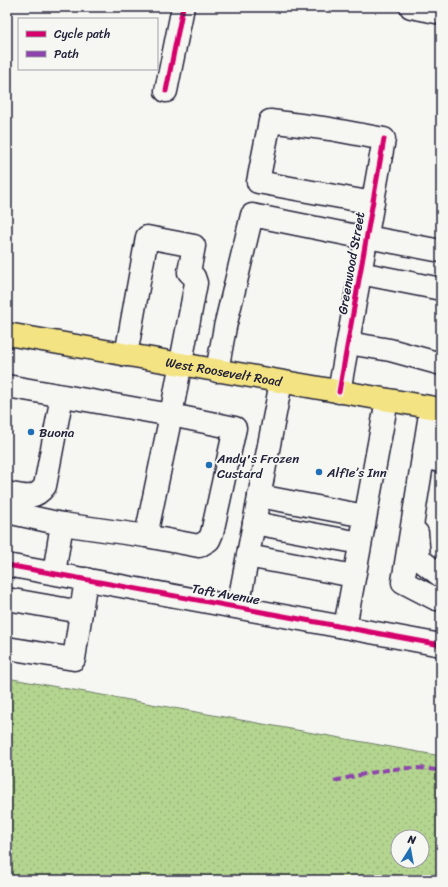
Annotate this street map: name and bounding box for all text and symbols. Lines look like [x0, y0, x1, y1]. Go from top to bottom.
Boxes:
legend [18, 18, 158, 70]
text: Cycle path [54, 23, 110, 45]
text: Path [54, 43, 79, 65]
street label: Greenwood Street [331, 210, 371, 316]
street label: West Roosevelt Road [164, 350, 285, 393]
place label: Buona [39, 421, 75, 444]
marker: Buona [26, 427, 36, 437]
place label: Andy's Frozen Custard [216, 447, 299, 485]
marker: Andy's Frozen Custard [204, 460, 214, 470]
place label: Alfie’s Inn [326, 461, 387, 484]
marker: Alfie’s Inn [314, 467, 324, 477]
street label: Taft Avenue [190, 577, 262, 611]
north arrow [390, 829, 430, 869]
text: N [405, 829, 418, 850]

